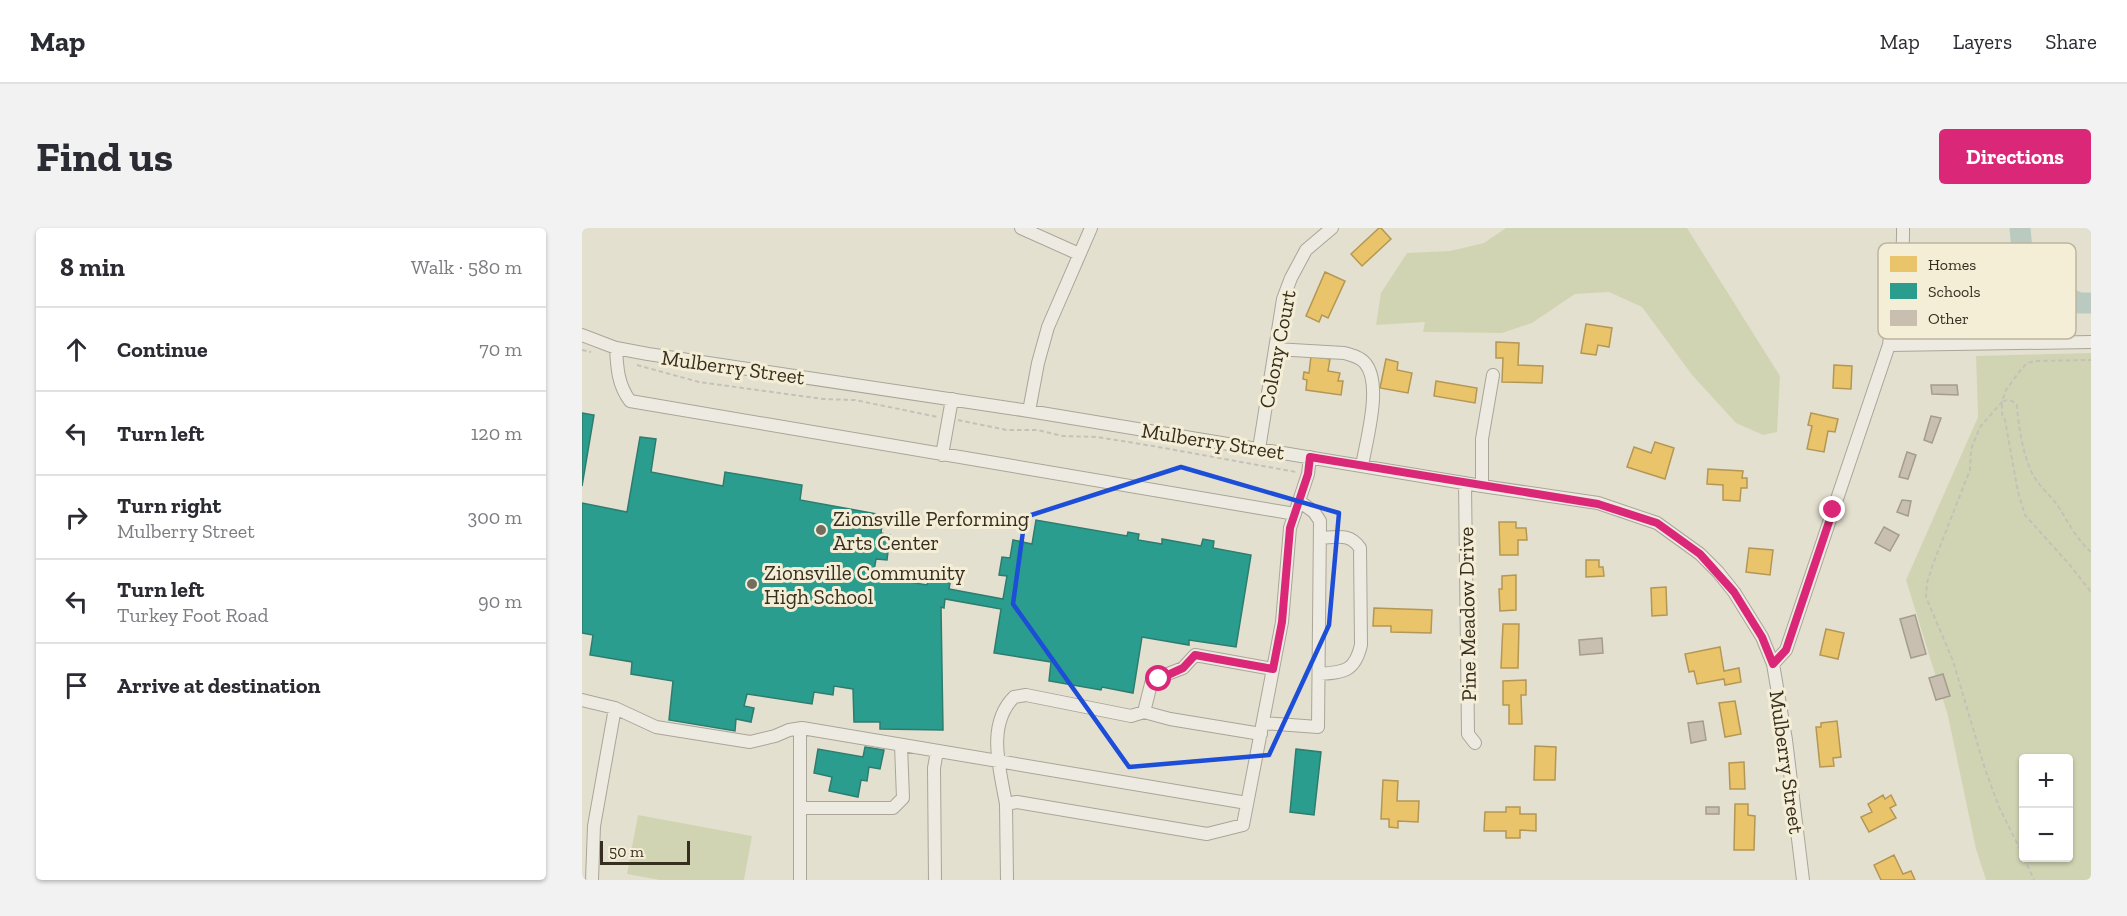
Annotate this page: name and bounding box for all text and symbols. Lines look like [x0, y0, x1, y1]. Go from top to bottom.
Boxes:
text: Map [30, 25, 85, 58]
text: Map [1880, 29, 1920, 54]
text: Layers [1953, 29, 2012, 54]
text: Share [2045, 29, 2097, 54]
button: Directions [1939, 129, 2091, 184]
text: Find us [36, 131, 173, 182]
legend [1878, 243, 2076, 339]
text: 8 min [60, 251, 125, 283]
text: Walk · 580 m [411, 255, 522, 279]
text: Homes [1928, 255, 1976, 274]
text: Schools [1928, 282, 1981, 301]
street label: Colony Court [1253, 288, 1301, 410]
text: Other [1928, 309, 1969, 328]
icon: ahead [60, 333, 93, 366]
text: Continue [117, 336, 208, 363]
text: 70 m [479, 337, 522, 361]
street label: Mulberry Street [660, 345, 806, 389]
icon: left [60, 417, 93, 450]
street label: Mulberry Street [1140, 417, 1287, 465]
text: Turn left [117, 420, 204, 447]
text: 120 m [471, 421, 522, 445]
text: Turn right [117, 492, 221, 519]
route end [1819, 496, 1845, 522]
icon: right [60, 501, 93, 534]
text: 300 m [467, 505, 522, 529]
place label: Zionsville Performing Arts Center [833, 506, 1030, 555]
text: Mulberry Street [117, 519, 255, 543]
marker: Zionsville Performing Arts Center [814, 523, 828, 537]
street label: Pine Meadow Drive [1453, 526, 1481, 701]
place label: Zionsville Community High School [764, 560, 965, 609]
text: Turn left [117, 576, 204, 603]
marker: Zionsville Community High School [745, 577, 759, 591]
icon: left [60, 585, 93, 618]
text: 90 m [478, 589, 522, 613]
text: Turkey Foot Road [117, 603, 269, 627]
route start [1145, 665, 1171, 691]
icon: arrive [60, 669, 93, 702]
text: Arrive at destination [117, 672, 320, 699]
street label: Mulberry Street [1765, 689, 1809, 835]
map controls [2019, 754, 2073, 862]
button: + [2019, 754, 2073, 808]
button: − [2019, 808, 2073, 862]
scale bar [600, 838, 690, 866]
text: 50 m [609, 842, 644, 861]

